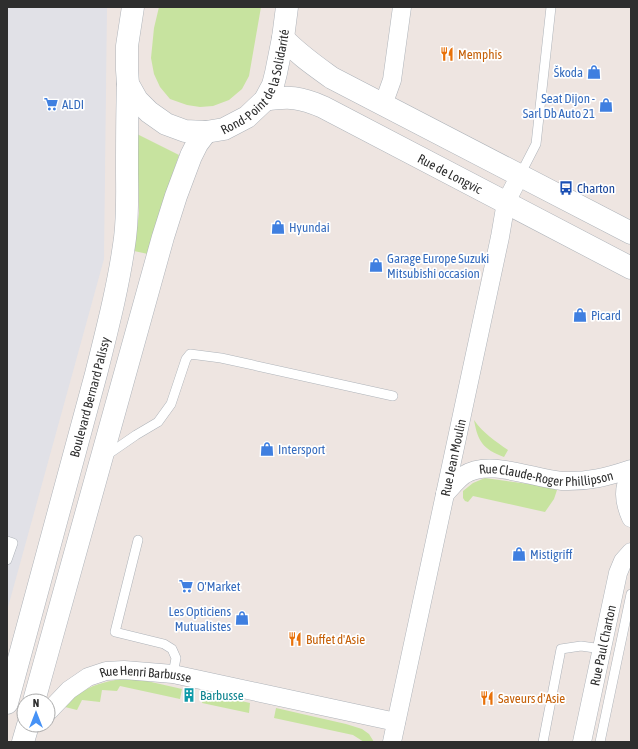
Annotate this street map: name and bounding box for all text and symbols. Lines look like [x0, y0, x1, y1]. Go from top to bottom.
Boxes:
street label: Rond-Point de la Solidarité [218, 28, 292, 137]
restaurant icon: Memphis [439, 46, 455, 62]
place label: Memphis [458, 47, 502, 62]
shop icon: Škoda [586, 64, 602, 80]
place label: Škoda [554, 65, 583, 80]
place label: Seat Dijon - Sarl Db Auto 21 [523, 91, 595, 121]
supermarket icon: ALDI [43, 96, 59, 112]
place label: ALDI [62, 97, 84, 112]
shop icon: Seat Dijon - Sarl Db Auto 21 [598, 97, 614, 113]
street label: Rue de Longvic [415, 151, 485, 197]
bus stop icon: Charton [558, 180, 574, 196]
place label: Charton [577, 181, 615, 196]
shop icon: Hyundai [270, 219, 286, 235]
place label: Hyundai [289, 220, 330, 235]
place label: Garage Europe Suzuki Mitsubishi occasion [387, 251, 489, 281]
shop icon: Garage Europe Suzuki Mitsubishi occasion [368, 257, 384, 273]
shop icon: Picard [572, 307, 588, 323]
place label: Picard [591, 308, 621, 323]
street label: Boulevard Bernard Palissy [67, 335, 113, 459]
street label: Rue Jean Moulin [438, 418, 469, 498]
shop icon: Intersport [259, 441, 275, 457]
place label: Intersport [278, 442, 326, 457]
street label: Rue Claude-Roger Phillipson [478, 461, 615, 489]
shop icon: Mistigriff [511, 546, 527, 562]
place label: Mistigriff [530, 547, 572, 562]
supermarket icon: O'Market [178, 578, 194, 594]
place label: O'Market [197, 579, 241, 594]
place label: Les Opticiens Mutualistes [169, 604, 231, 634]
street label: Rue Paul Charton [587, 604, 619, 687]
shop icon: Les Opticiens Mutualistes [234, 610, 250, 626]
restaurant icon: Buffet d'Asie [287, 631, 303, 647]
place label: Buffet d'Asie [306, 632, 365, 647]
street label: Rue Henri Barbusse [97, 663, 193, 686]
building icon: Barbusse [181, 687, 197, 703]
place label: Barbusse [200, 688, 244, 703]
restaurant icon: Saveurs d'Asie [479, 690, 495, 706]
place label: Saveurs d'Asie [498, 691, 565, 706]
north arrow [16, 693, 56, 733]
text: N [33, 697, 39, 709]

